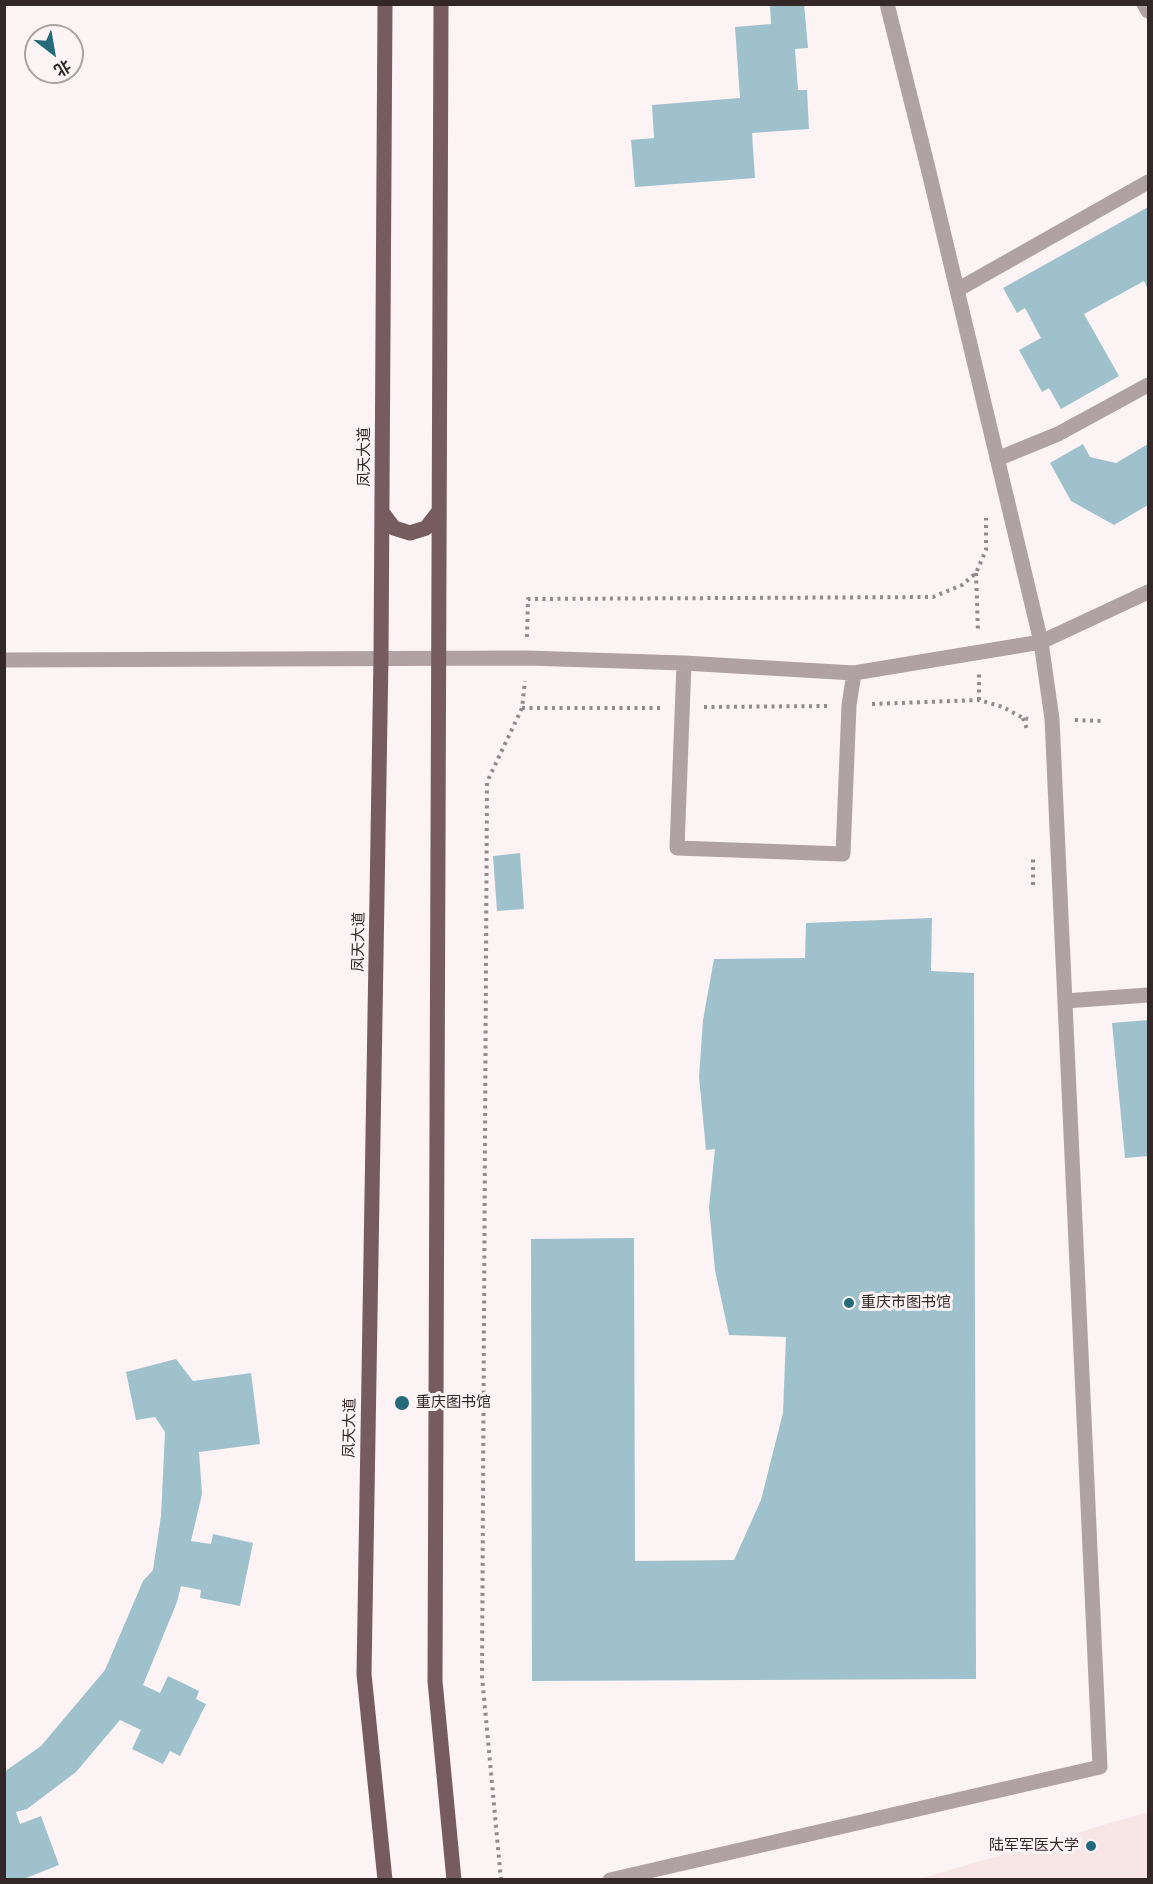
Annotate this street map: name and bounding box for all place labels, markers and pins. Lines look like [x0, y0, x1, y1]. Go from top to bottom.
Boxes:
place label: 重庆市图书馆 [861, 1294, 951, 1312]
marker: 重庆市图书馆 [842, 1296, 856, 1310]
marker: 重庆图书馆 [393, 1394, 411, 1412]
place label: 重庆图书馆 [416, 1394, 491, 1412]
place label: 陆军军医大学 [989, 1837, 1079, 1855]
marker: 陆军军医大学 [1084, 1839, 1098, 1853]

